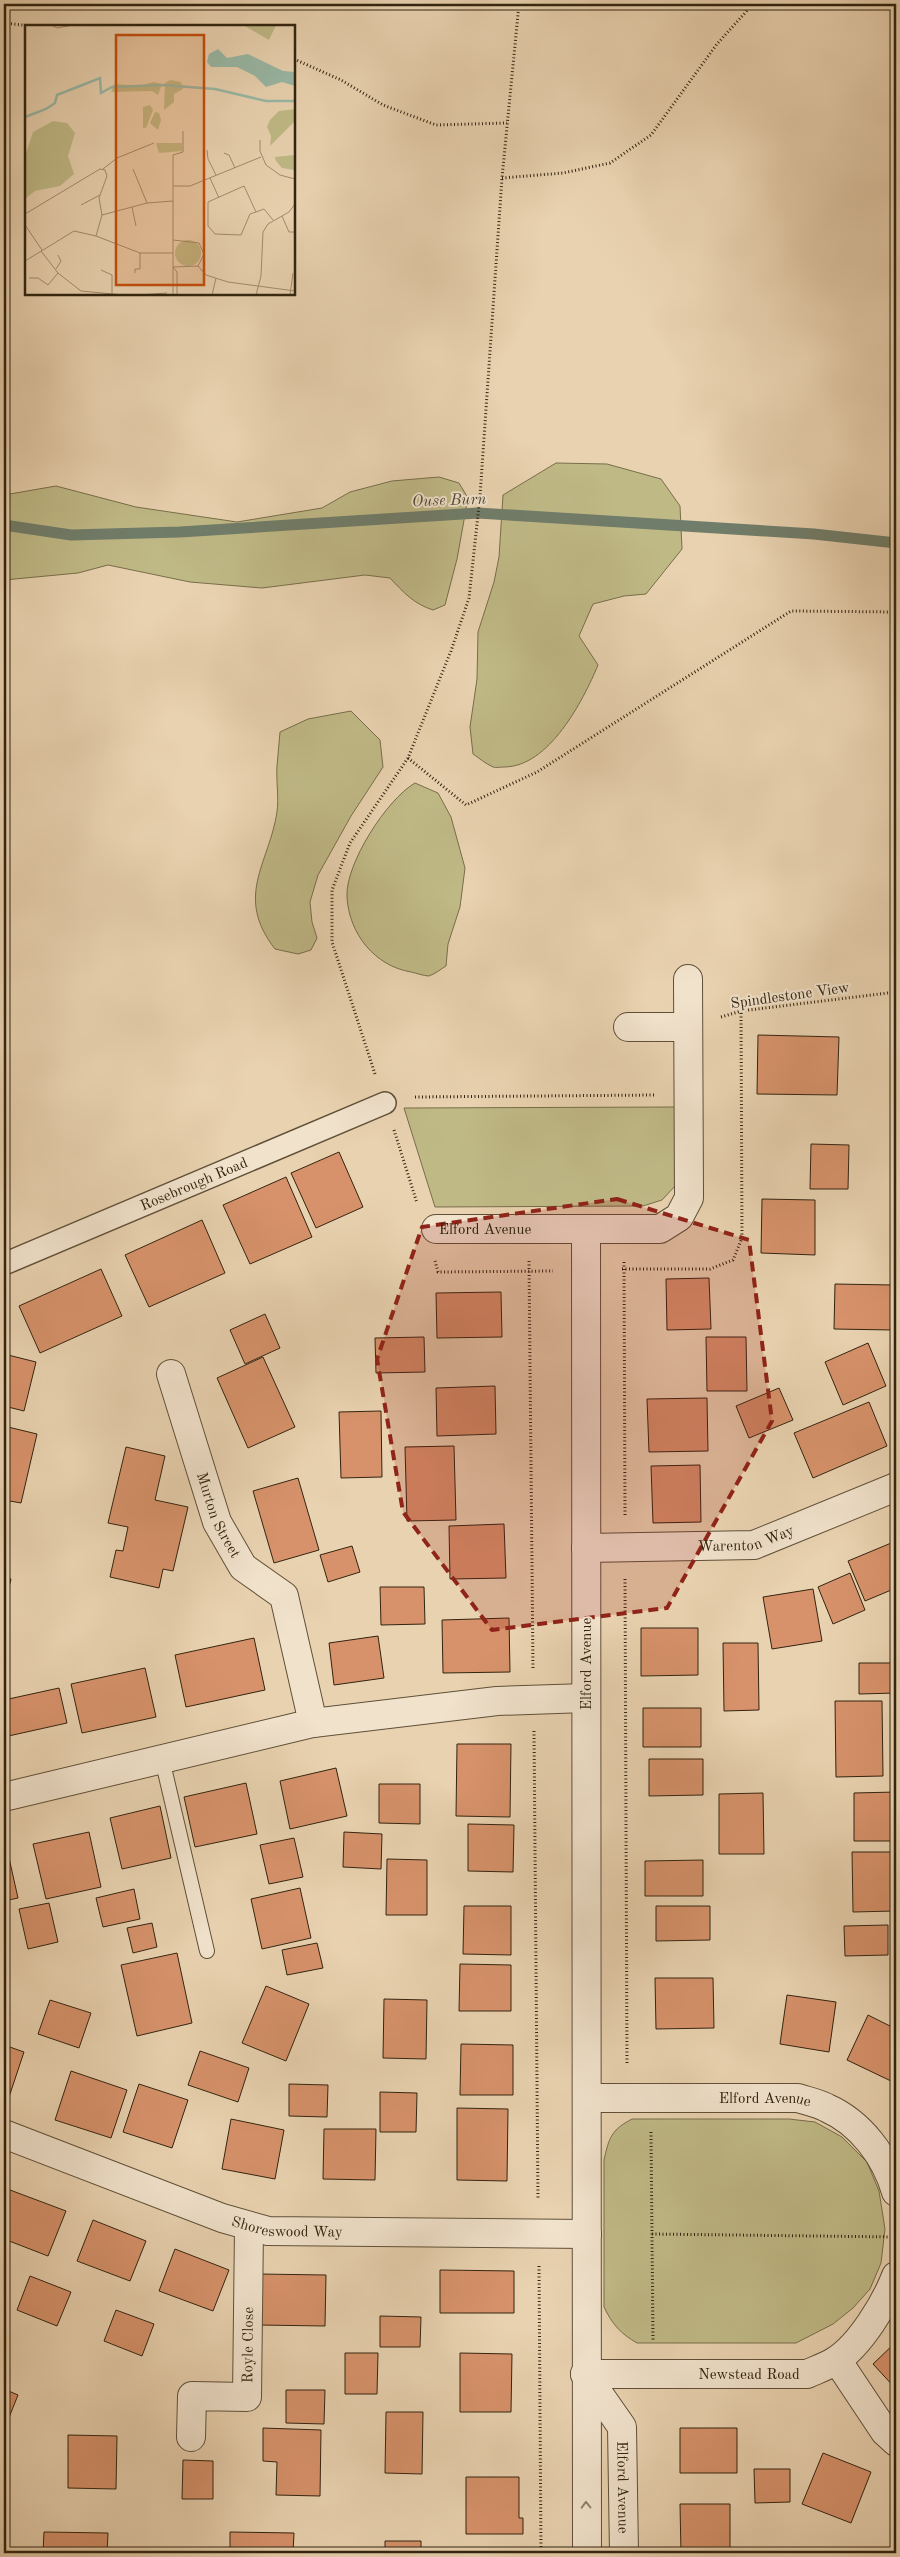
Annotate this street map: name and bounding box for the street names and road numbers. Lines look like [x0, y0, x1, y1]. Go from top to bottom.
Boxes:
street label: Spindlestone View [730, 981, 851, 1012]
street label: Rosebrough Road [139, 1156, 250, 1214]
street label: Elford Avenue [439, 1223, 531, 1238]
street label: Murton Street [193, 1471, 242, 1561]
street label: Warenton Way [698, 1523, 796, 1555]
street label: Elford Avenue [580, 1618, 595, 1710]
street label: Elford Avenue [719, 2092, 812, 2110]
street label: Shoreswood Way [229, 2215, 343, 2241]
street label: Royle Close [241, 2307, 257, 2383]
street label: Newstead Road [698, 2368, 800, 2383]
street label: Elford Avenue [613, 2441, 630, 2534]

